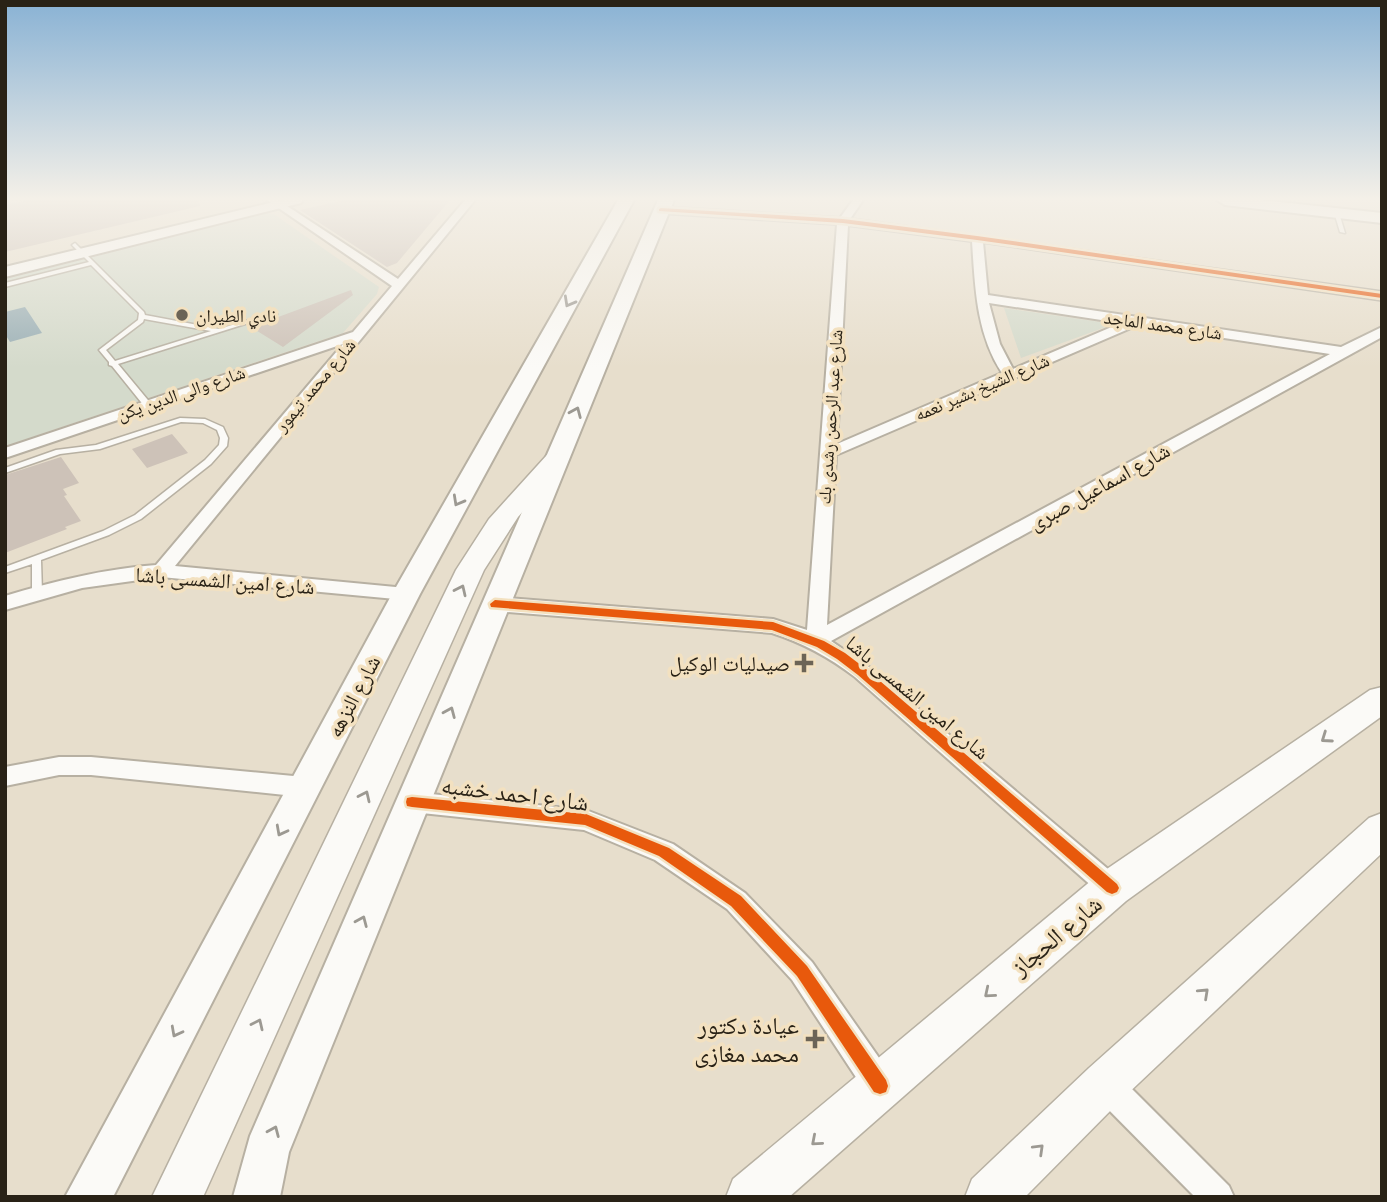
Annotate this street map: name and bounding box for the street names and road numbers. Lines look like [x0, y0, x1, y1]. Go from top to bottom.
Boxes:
street label: شارع محمد الماجد [1103, 305, 1223, 345]
street label: شارع عبد الرحمن رشدى بك [812, 329, 848, 505]
street label: شارع محمد تيمور [269, 334, 361, 437]
street label: شارع الشيخ بشير نعمه [911, 348, 1053, 427]
street label: شارع والى الدين يكن [114, 360, 248, 426]
street label: شارع اسماعيل صبرى [1023, 436, 1175, 536]
street label: شارع امين الشمسى باشا [134, 560, 316, 600]
street label: شارع امين الشمسى باشا [840, 629, 996, 765]
street label: شارع النزهه [320, 650, 386, 742]
street label: شارع احمد خشبه [440, 768, 590, 818]
street label: شارع الحجاز [1003, 888, 1108, 983]

